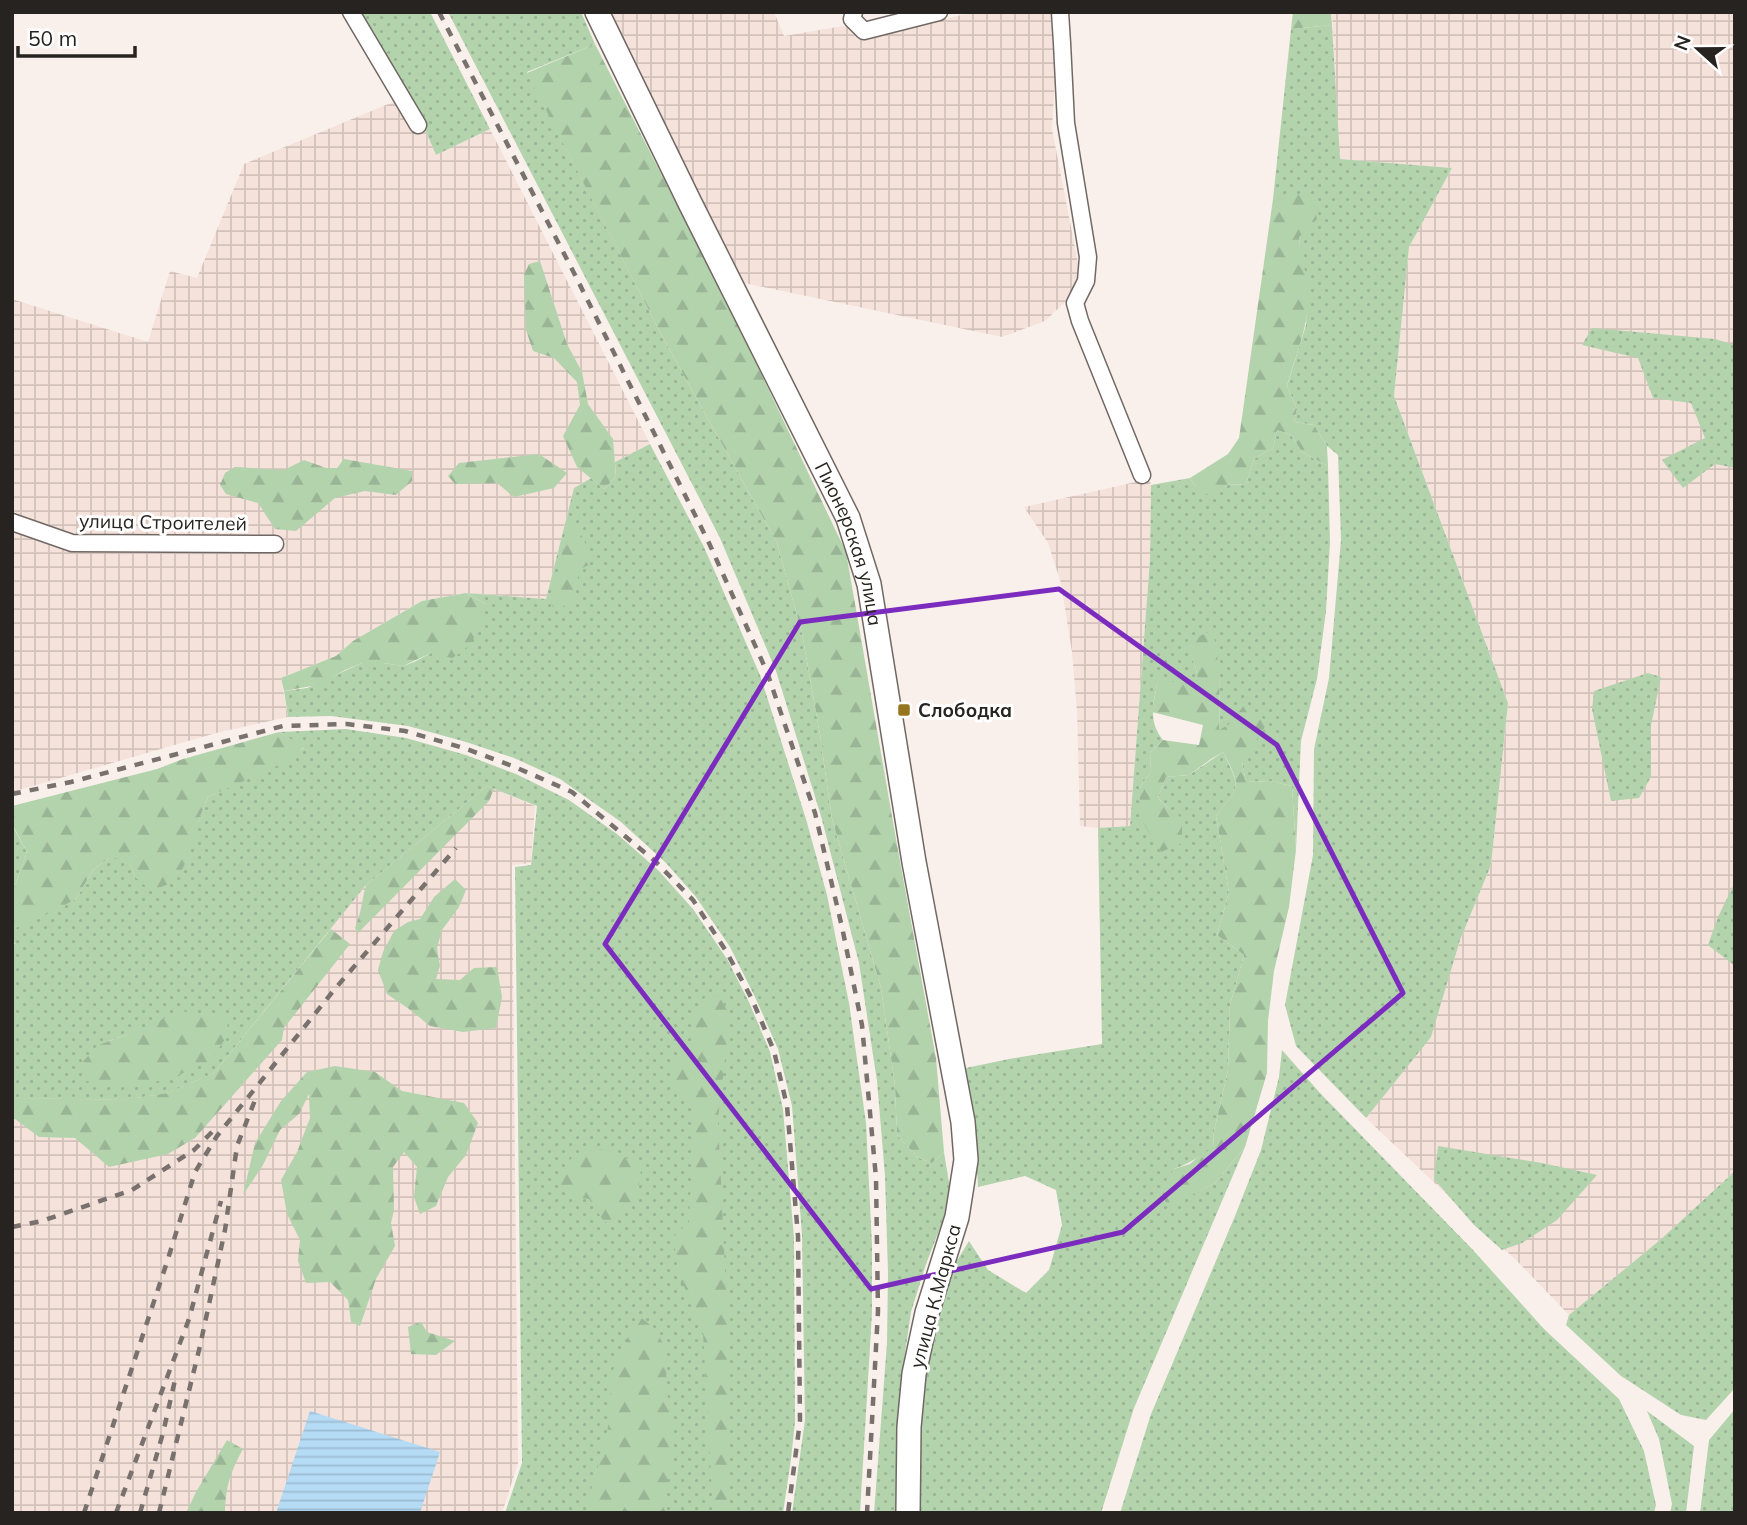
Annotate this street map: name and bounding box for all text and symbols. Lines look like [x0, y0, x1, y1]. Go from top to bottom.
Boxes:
scale bar [18, 14, 135, 58]
north arrow [1663, 14, 1733, 84]
text: 50 m [28, 25, 77, 51]
text: N [1668, 32, 1696, 54]
street label: Пионерская улица [810, 458, 888, 628]
street label: улица Строителей [79, 509, 247, 535]
place label: Слободка [918, 698, 1012, 722]
marker: Слободка [896, 702, 912, 718]
street label: улица К.Маркса [904, 1221, 966, 1371]

